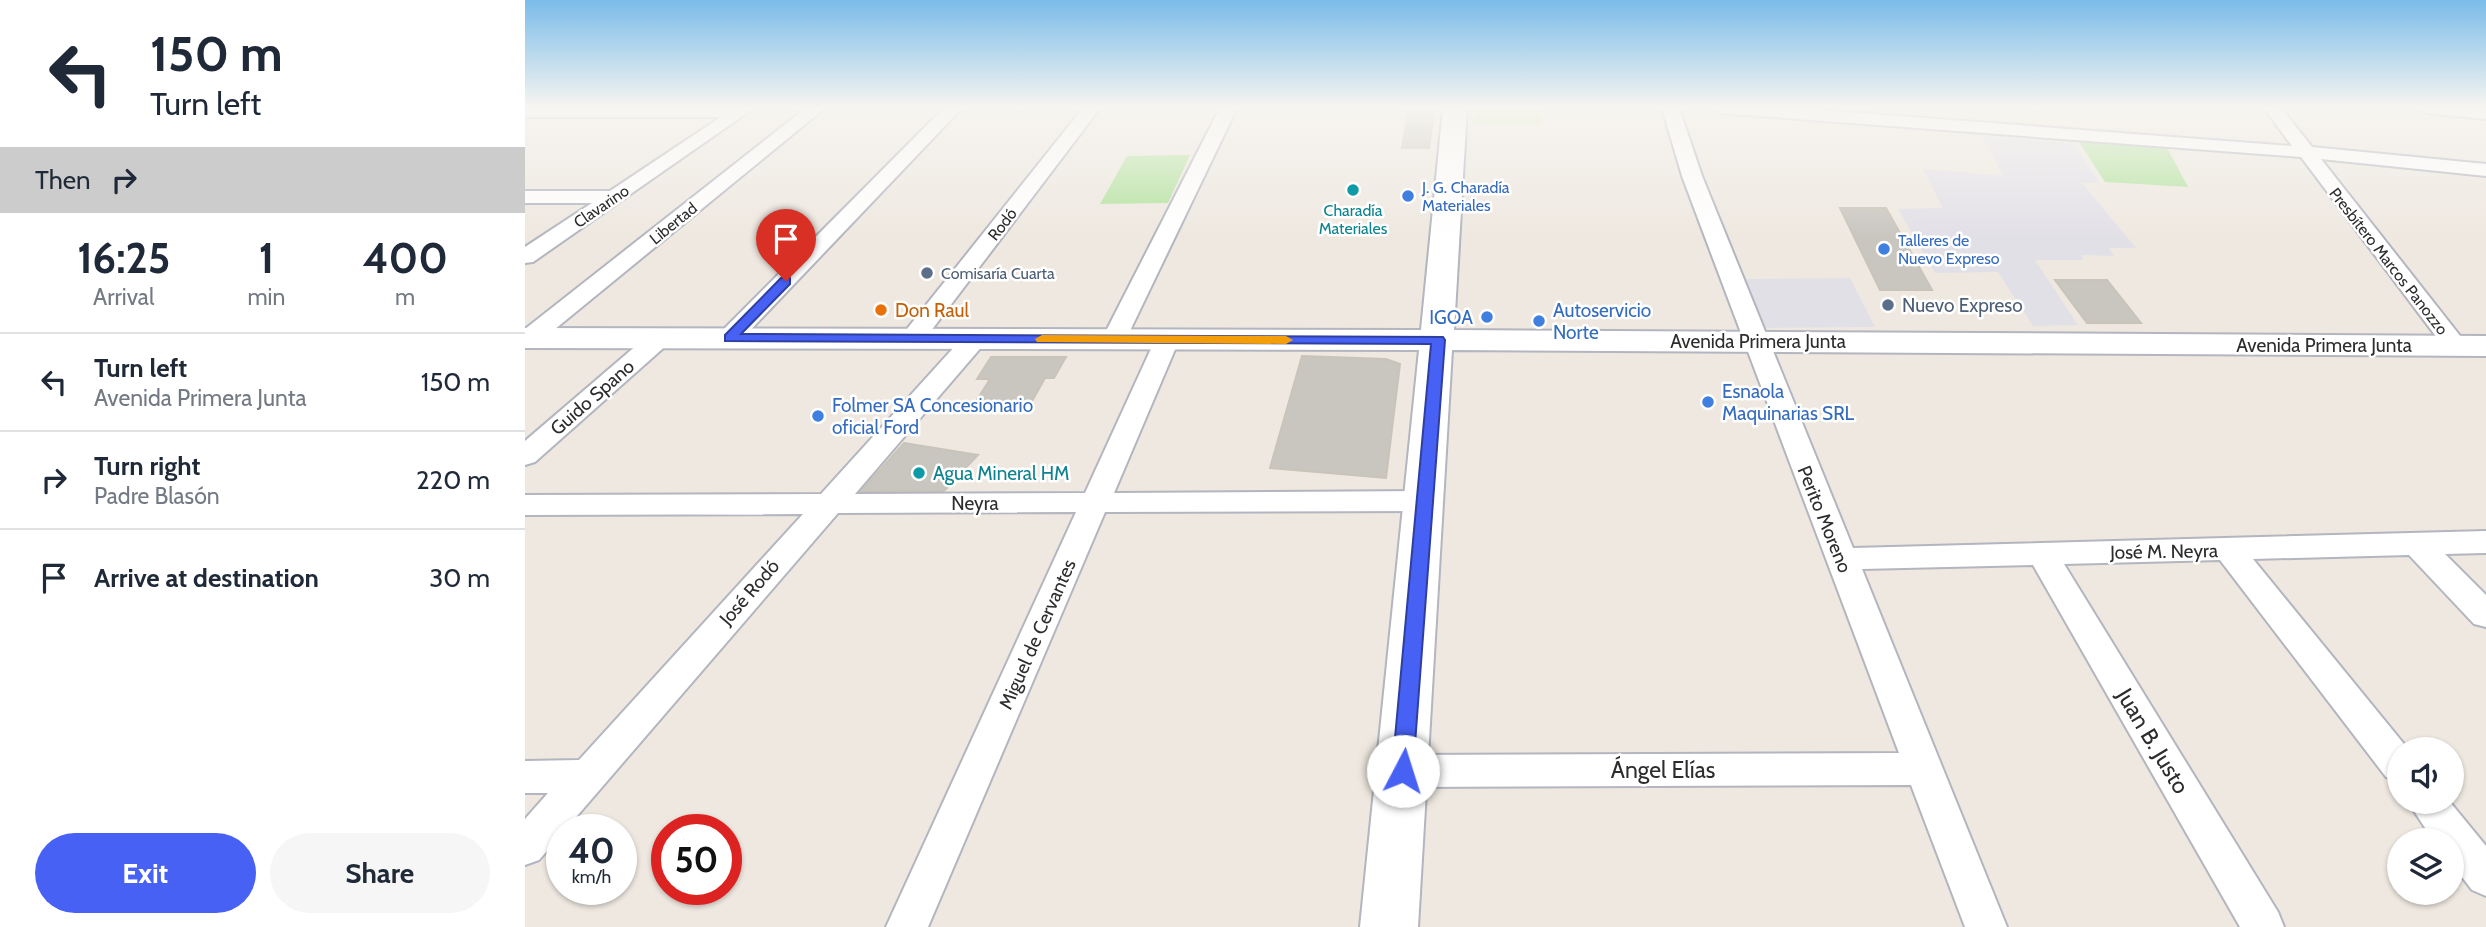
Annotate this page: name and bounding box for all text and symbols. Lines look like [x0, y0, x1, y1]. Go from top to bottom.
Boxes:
text: 150 m [150, 24, 283, 83]
icon: left [35, 28, 126, 119]
text: Turn left [150, 84, 261, 123]
icon: right [105, 161, 143, 199]
text: Then [35, 164, 91, 196]
place label: J. G. Charadía Materiales [1421, 178, 1510, 215]
street label: Clavarino [570, 181, 633, 232]
marker: Charadía Materiales [1345, 182, 1361, 198]
street label: Presbítero Marcos Panozzo [2325, 184, 2452, 339]
marker: J. G. Charadía Materiales [1400, 188, 1416, 204]
street label: Libertad [646, 199, 701, 248]
place label: Charadía Materiales [1319, 201, 1388, 238]
street label: Rodó [984, 204, 1021, 244]
pin [756, 209, 816, 281]
icon: arrive [767, 220, 805, 258]
place label: Talleres de Nuevo Expreso [1898, 231, 2000, 268]
text: 16:25 [77, 232, 170, 284]
text: 1 [259, 232, 274, 284]
text: 400 [362, 232, 448, 284]
marker: Talleres de Nuevo Expreso [1876, 241, 1892, 257]
place label: Comisaría Cuarta [941, 264, 1055, 283]
marker: Comisaría Cuarta [919, 265, 935, 281]
text: Arrival [93, 283, 154, 311]
text: min [247, 283, 285, 311]
text: m [395, 283, 415, 311]
place label: Nuevo Expreso [1902, 294, 2023, 317]
marker: Nuevo Expreso [1880, 297, 1896, 313]
place label: Don Raul [895, 299, 969, 322]
place label: Autoservicio Norte [1553, 299, 1651, 344]
marker: Don Raul [873, 302, 889, 318]
place label: IGOA [1429, 306, 1473, 329]
marker: IGOA [1479, 309, 1495, 325]
marker: Autoservicio Norte [1531, 313, 1547, 329]
street label: Avenida Primera Junta [1670, 330, 1846, 353]
street label: Avenida Primera Junta [2236, 334, 2412, 357]
text: Turn left [94, 352, 187, 384]
street label: Guido Spano [546, 355, 639, 440]
icon: left [35, 363, 73, 401]
text: 150 m [421, 366, 490, 398]
place label: Esnaola Maquinarias SRL [1722, 380, 1855, 425]
text: Avenida Primera Junta [94, 384, 306, 412]
place label: Folmer SA Concesionario oficial Ford [832, 394, 1033, 439]
marker: Esnaola Maquinarias SRL [1700, 394, 1716, 410]
marker: Folmer SA Concesionario oficial Ford [810, 408, 826, 424]
text: Turn right [94, 450, 200, 482]
icon: right [35, 461, 73, 499]
place label: Agua Mineral HM [933, 462, 1069, 485]
street label: Perito Moreno [1793, 462, 1856, 576]
text: 220 m [416, 464, 490, 496]
marker: Agua Mineral HM [911, 465, 927, 481]
text: Padre Blasón [94, 482, 220, 510]
street label: Neyra [951, 492, 999, 515]
street label: José M. Neyra [2109, 539, 2218, 564]
street label: José Rodó [714, 555, 784, 631]
street label: Miguel de Cervantes [994, 556, 1081, 713]
icon: arrive [35, 559, 73, 597]
text: Arrive at destination [94, 562, 319, 594]
text: 30 m [429, 562, 490, 594]
street label: Juan B. Justo [2110, 682, 2195, 799]
position arrow [1366, 734, 1440, 808]
map controls [2387, 737, 2464, 905]
button: sound [2387, 737, 2464, 814]
street label: Ángel Elías [1611, 755, 1715, 784]
speed limit sign: 50 [651, 814, 742, 905]
button: layers [2387, 828, 2464, 905]
text: 40 [568, 829, 615, 872]
button: Exit [35, 833, 256, 913]
button: Share [270, 833, 490, 913]
text: km/h [572, 866, 611, 888]

